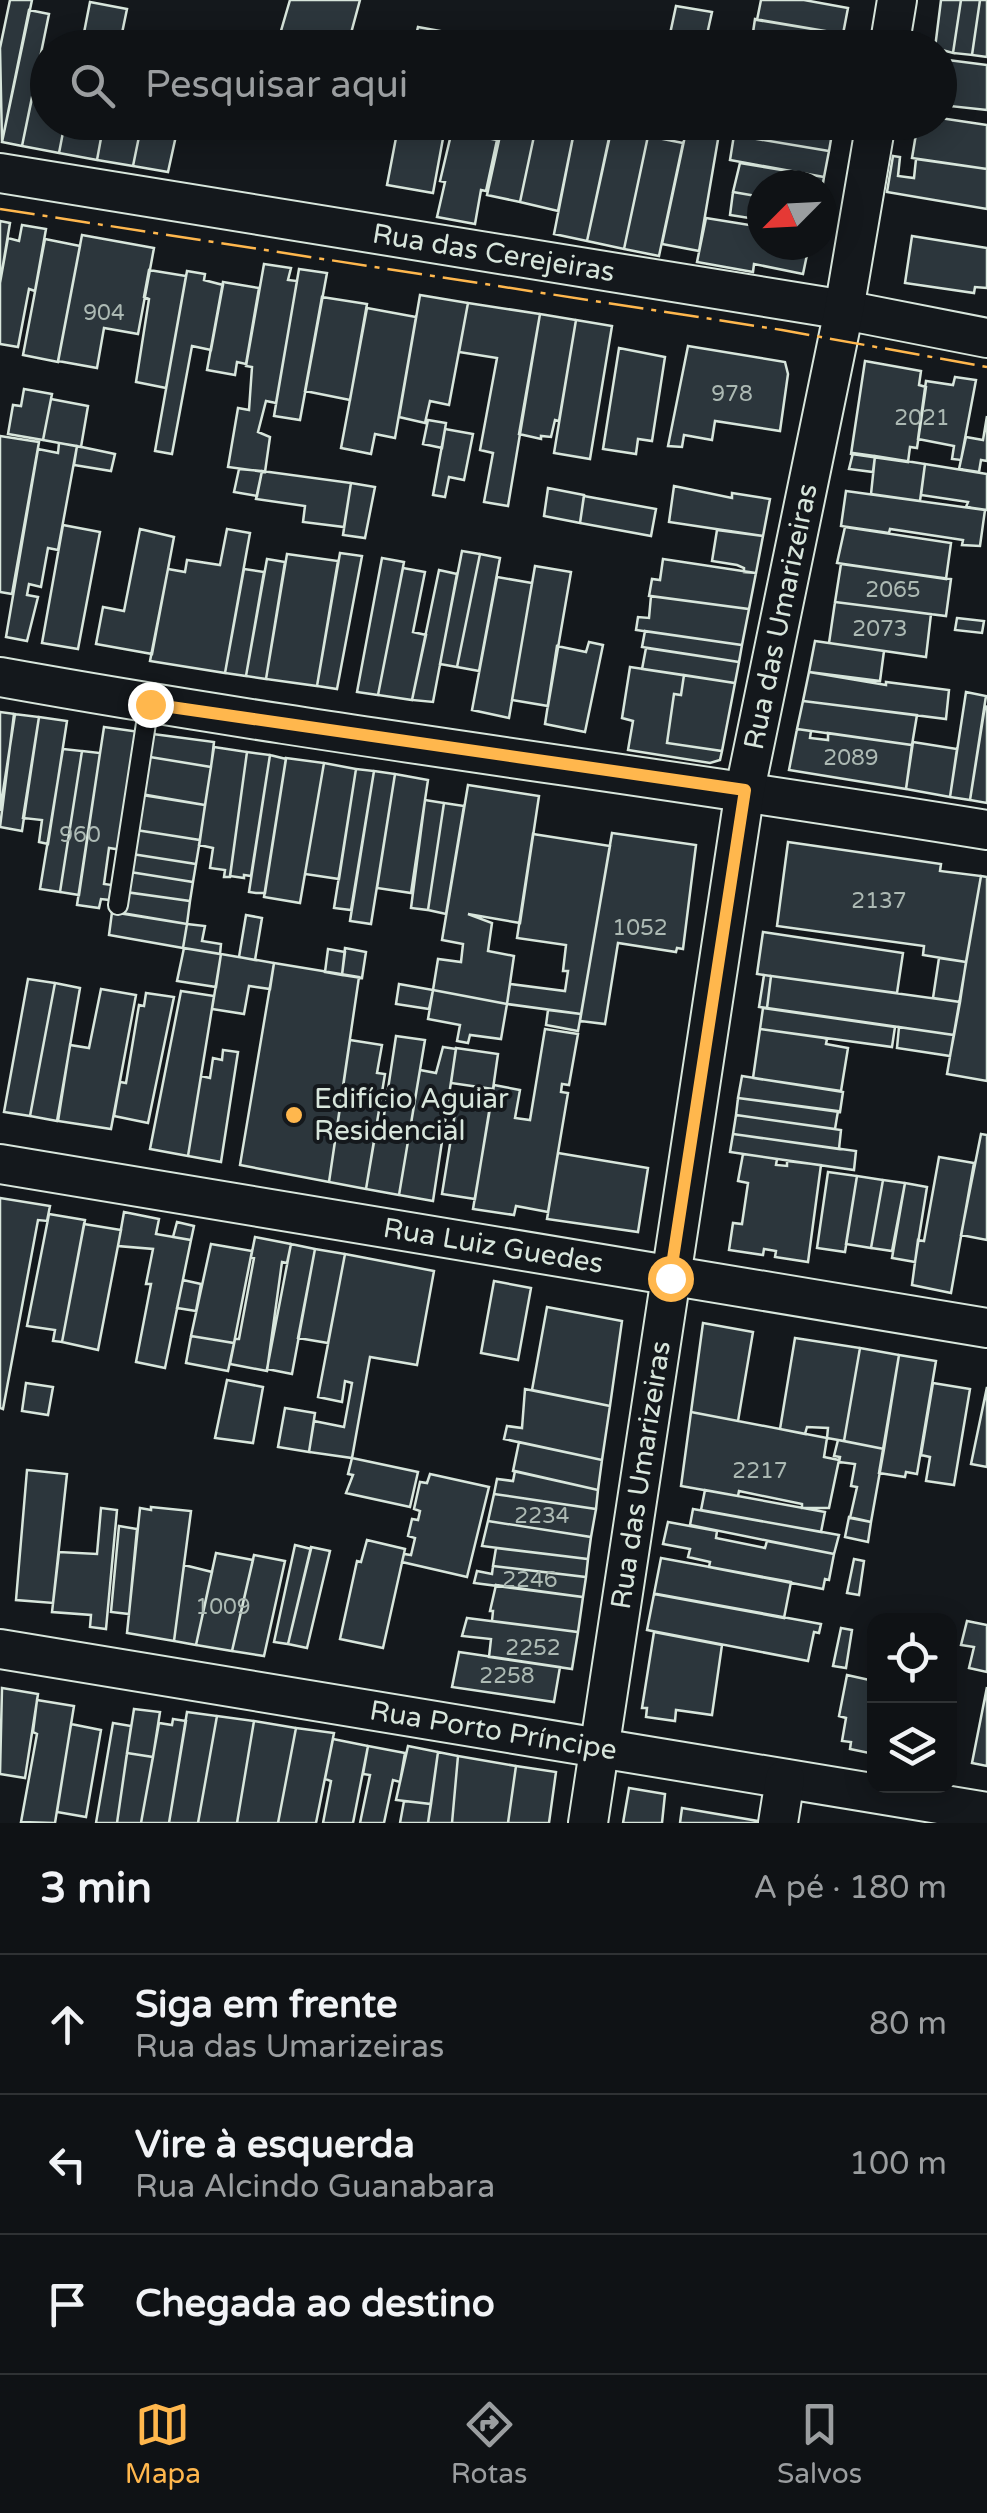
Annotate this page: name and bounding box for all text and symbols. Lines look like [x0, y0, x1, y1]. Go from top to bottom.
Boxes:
search box [30, 30, 957, 140]
icon: search [65, 58, 120, 113]
text: Pesquisar aqui [145, 62, 408, 108]
north arrow [747, 170, 837, 260]
street label: Rua das Cerejeiras [370, 217, 617, 289]
house number: 904 [83, 300, 125, 326]
house number: 978 [711, 381, 753, 407]
house number: 2021 [894, 405, 950, 431]
street label: Rua das Umarizeiras [737, 480, 825, 753]
house number: 2065 [865, 577, 921, 603]
house number: 2073 [852, 616, 908, 642]
route end [128, 682, 174, 728]
house number: 2089 [823, 745, 879, 771]
house number: 960 [59, 822, 101, 848]
house number: 2137 [851, 888, 907, 914]
house number: 1052 [612, 915, 668, 941]
place label: Edifício Aguiar Residencial [314, 1082, 509, 1148]
marker: Edifício Aguiar Residencial [283, 1104, 305, 1126]
street label: Rua Luiz Guedes [381, 1211, 606, 1281]
route start [648, 1256, 694, 1302]
street label: Rua das Umarizeiras [604, 1339, 678, 1611]
house number: 2217 [732, 1458, 788, 1484]
house number: 2234 [514, 1503, 570, 1529]
house number: 2246 [502, 1567, 558, 1593]
house number: 1009 [195, 1594, 251, 1620]
map controls [867, 1613, 957, 1793]
button: locate [867, 1613, 957, 1703]
house number: 2252 [505, 1635, 561, 1661]
house number: 2258 [479, 1663, 535, 1689]
street label: Rua Porto Príncipe [367, 1693, 619, 1768]
button: layers [867, 1703, 957, 1793]
text: 3 min [40, 1863, 152, 1914]
text: A pé · 180 m [754, 1869, 947, 1907]
text: Siga em frente [135, 1982, 397, 2028]
icon: ahead [40, 1997, 95, 2052]
text: 80 m [869, 2005, 947, 2043]
text: Rua das Umarizeiras [135, 2028, 444, 2066]
text: Vire à esquerda [135, 2122, 415, 2168]
icon: left [40, 2137, 95, 2192]
text: 100 m [849, 2145, 947, 2183]
text: Rua Alcindo Guanabara [135, 2168, 495, 2206]
icon: arrive [40, 2277, 95, 2332]
text: Chegada ao destino [135, 2281, 495, 2327]
tab: Mapa [125, 2397, 201, 2491]
tab: Rotas [451, 2397, 527, 2491]
tab: Salvos [777, 2397, 862, 2491]

